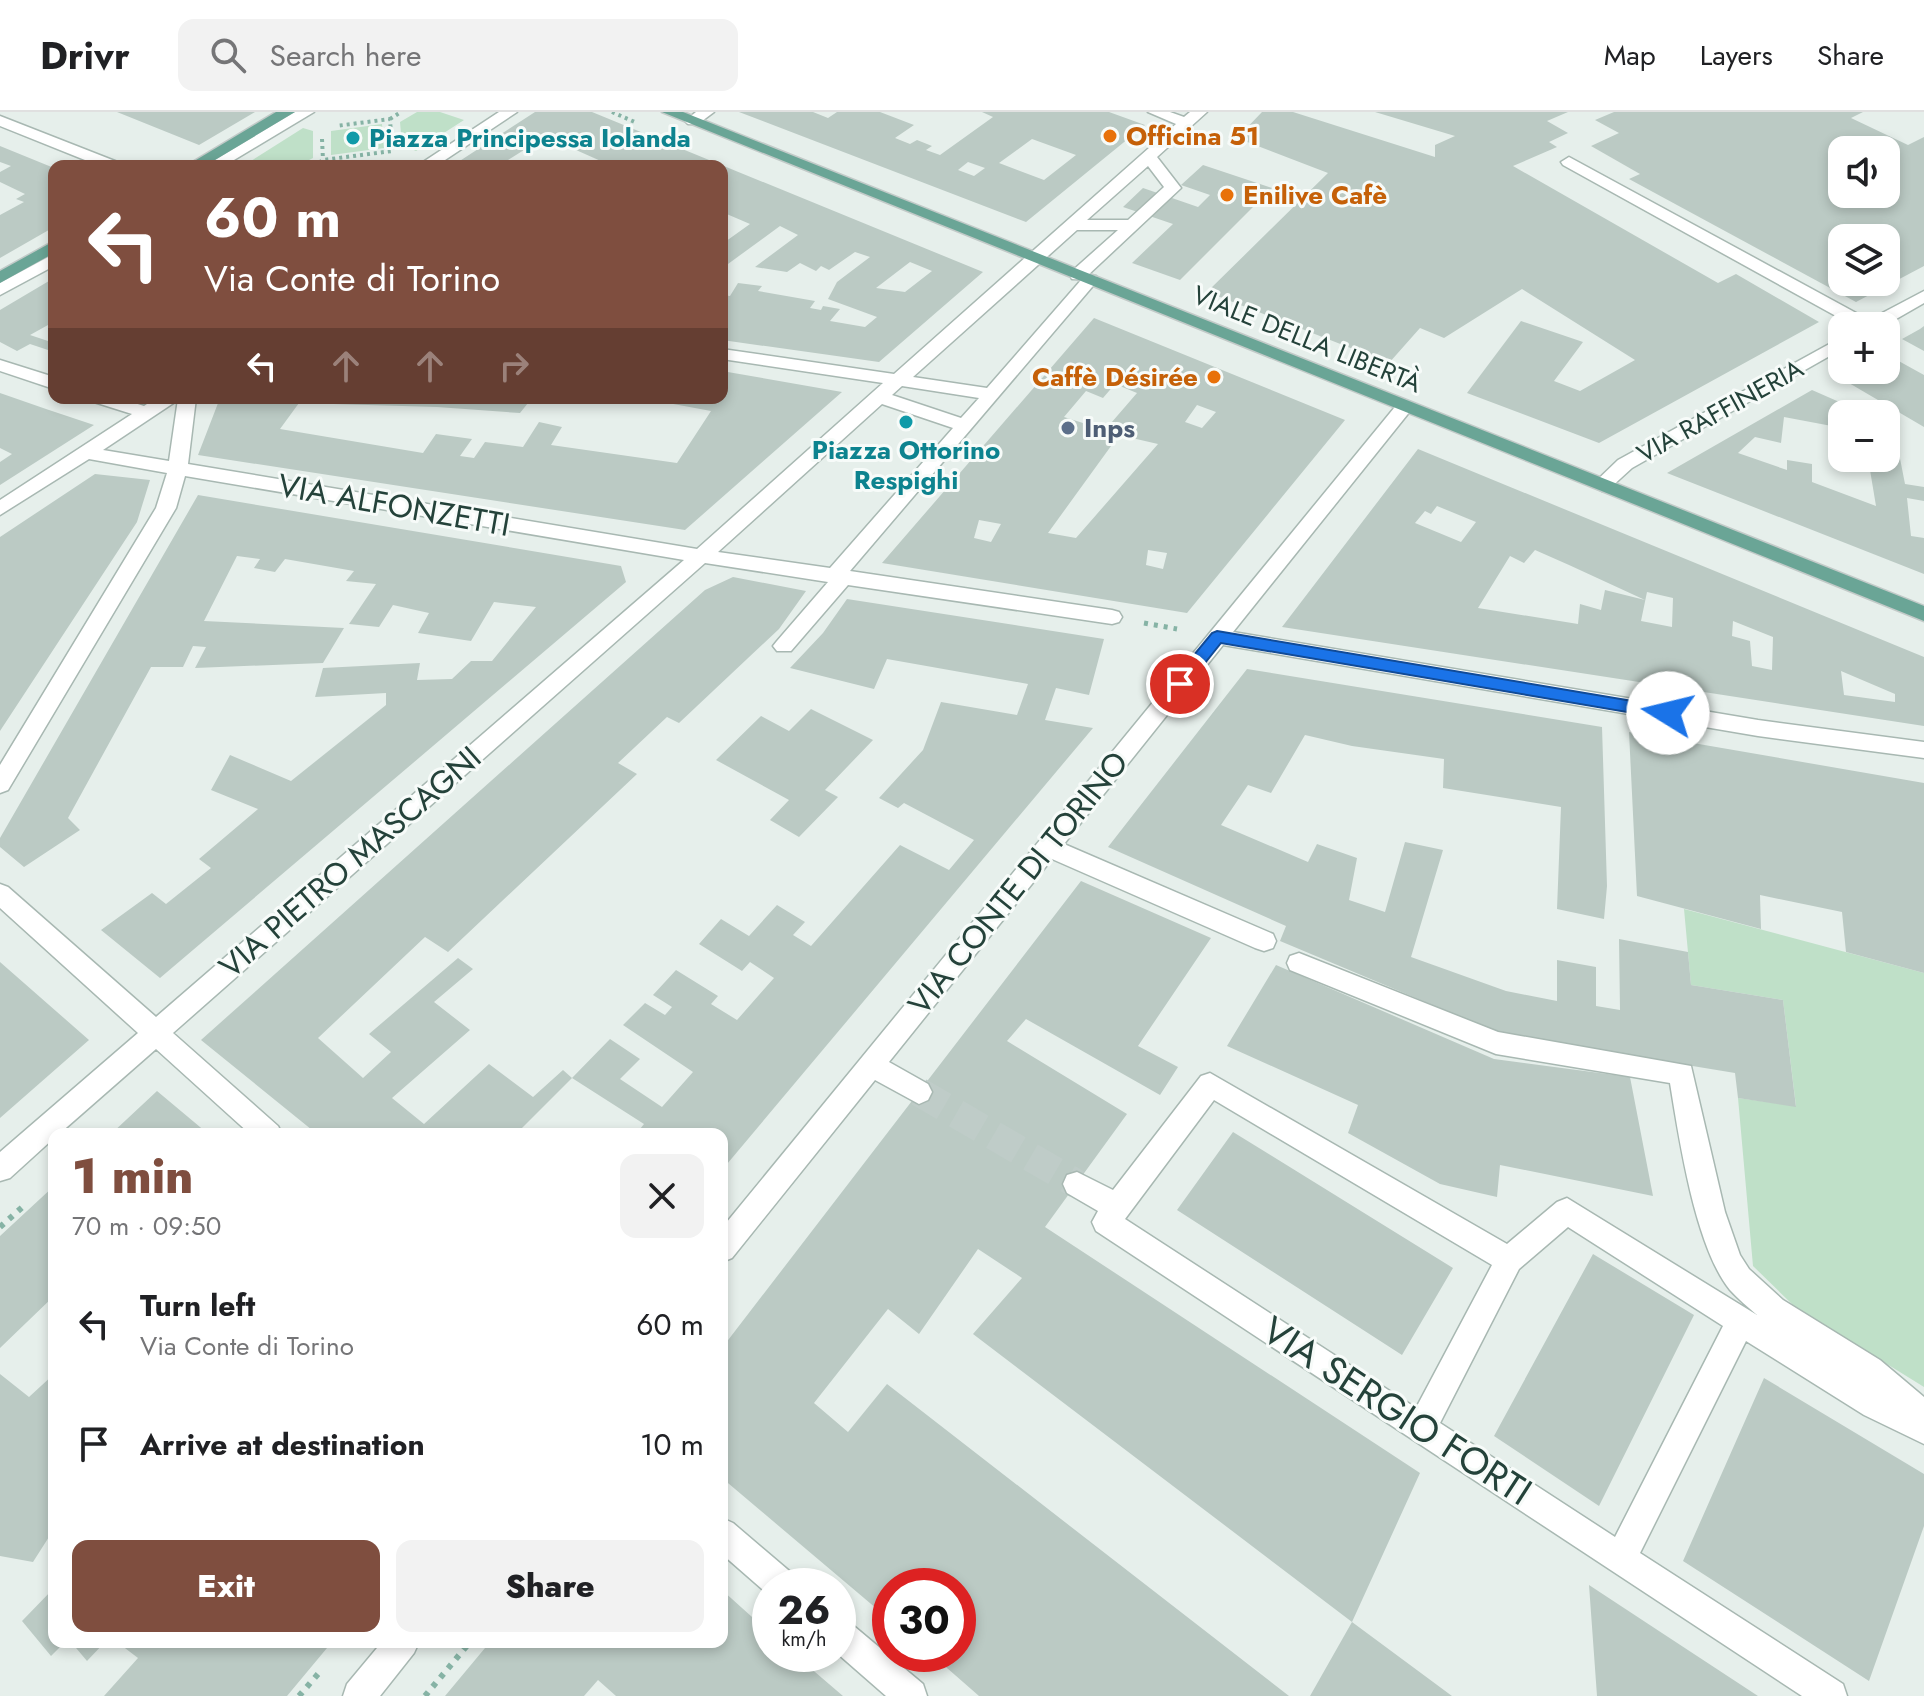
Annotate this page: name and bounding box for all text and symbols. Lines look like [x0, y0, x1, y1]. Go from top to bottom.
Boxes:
search box [178, 19, 738, 91]
text: Drivr [40, 28, 130, 83]
icon: search [206, 33, 250, 77]
text: Search here [270, 34, 421, 77]
text: Map [1604, 35, 1656, 76]
text: Layers [1700, 35, 1773, 76]
text: Share [1817, 35, 1884, 76]
place label: Officina 51 [1126, 117, 1259, 155]
place label: Piazza Principessa Iolanda [369, 119, 691, 157]
marker: Officina 51 [1101, 127, 1119, 145]
marker: Piazza Principessa Iolanda [344, 129, 362, 147]
map controls [1828, 136, 1900, 472]
button: sound [1828, 136, 1900, 208]
place label: Enilive Cafè [1243, 176, 1387, 214]
text: 60 m [204, 177, 341, 258]
marker: Enilive Cafè [1218, 186, 1236, 204]
icon: left [72, 192, 176, 296]
button: layers [1828, 224, 1900, 296]
text: Via Conte di Torino [204, 252, 500, 304]
street label: VIALE DELLA LIBERTÀ [1187, 276, 1428, 403]
button: + [1828, 312, 1900, 384]
icon: left [240, 344, 284, 388]
icon: ahead [324, 344, 368, 388]
icon: ahead [408, 344, 452, 388]
icon: right [492, 344, 536, 388]
street label: VIA RAFFINERIA [1630, 349, 1811, 472]
place label: Caffè Désirée [1032, 358, 1198, 396]
marker: Caffè Désirée [1205, 368, 1223, 386]
button: − [1828, 400, 1900, 472]
place label: Inps [1084, 409, 1135, 447]
marker: Piazza Ottorino Respighi [897, 413, 915, 431]
marker: Inps [1059, 419, 1077, 437]
place label: Piazza Ottorino Respighi [812, 431, 1000, 499]
street label: VIA ALFONZETTI [274, 462, 514, 548]
pin [1146, 650, 1214, 718]
icon: arrive [1158, 662, 1202, 706]
position arrow [1626, 671, 1710, 755]
street label: VIA PIETRO MASCAGNI [209, 735, 491, 989]
street label: VIA CONTE DI TORINO [897, 741, 1139, 1025]
text: 1 min [72, 1142, 193, 1211]
button: close [620, 1154, 704, 1238]
text: 70 m · 09:50 [72, 1207, 221, 1245]
text: Turn left [140, 1284, 255, 1327]
icon: left [72, 1302, 116, 1346]
text: 60 m [636, 1303, 704, 1346]
street label: VIA SERGIO FORTI [1252, 1303, 1543, 1518]
text: Via Conte di Torino [140, 1327, 354, 1365]
icon: arrive [72, 1422, 116, 1466]
text: Arrive at destination [140, 1423, 425, 1466]
text: 10 m [640, 1423, 704, 1466]
button: Exit [72, 1540, 380, 1632]
button: Share [396, 1540, 704, 1632]
speed limit sign: 30 [872, 1568, 976, 1672]
text: 26 [778, 1581, 831, 1639]
text: km/h [781, 1625, 827, 1654]

